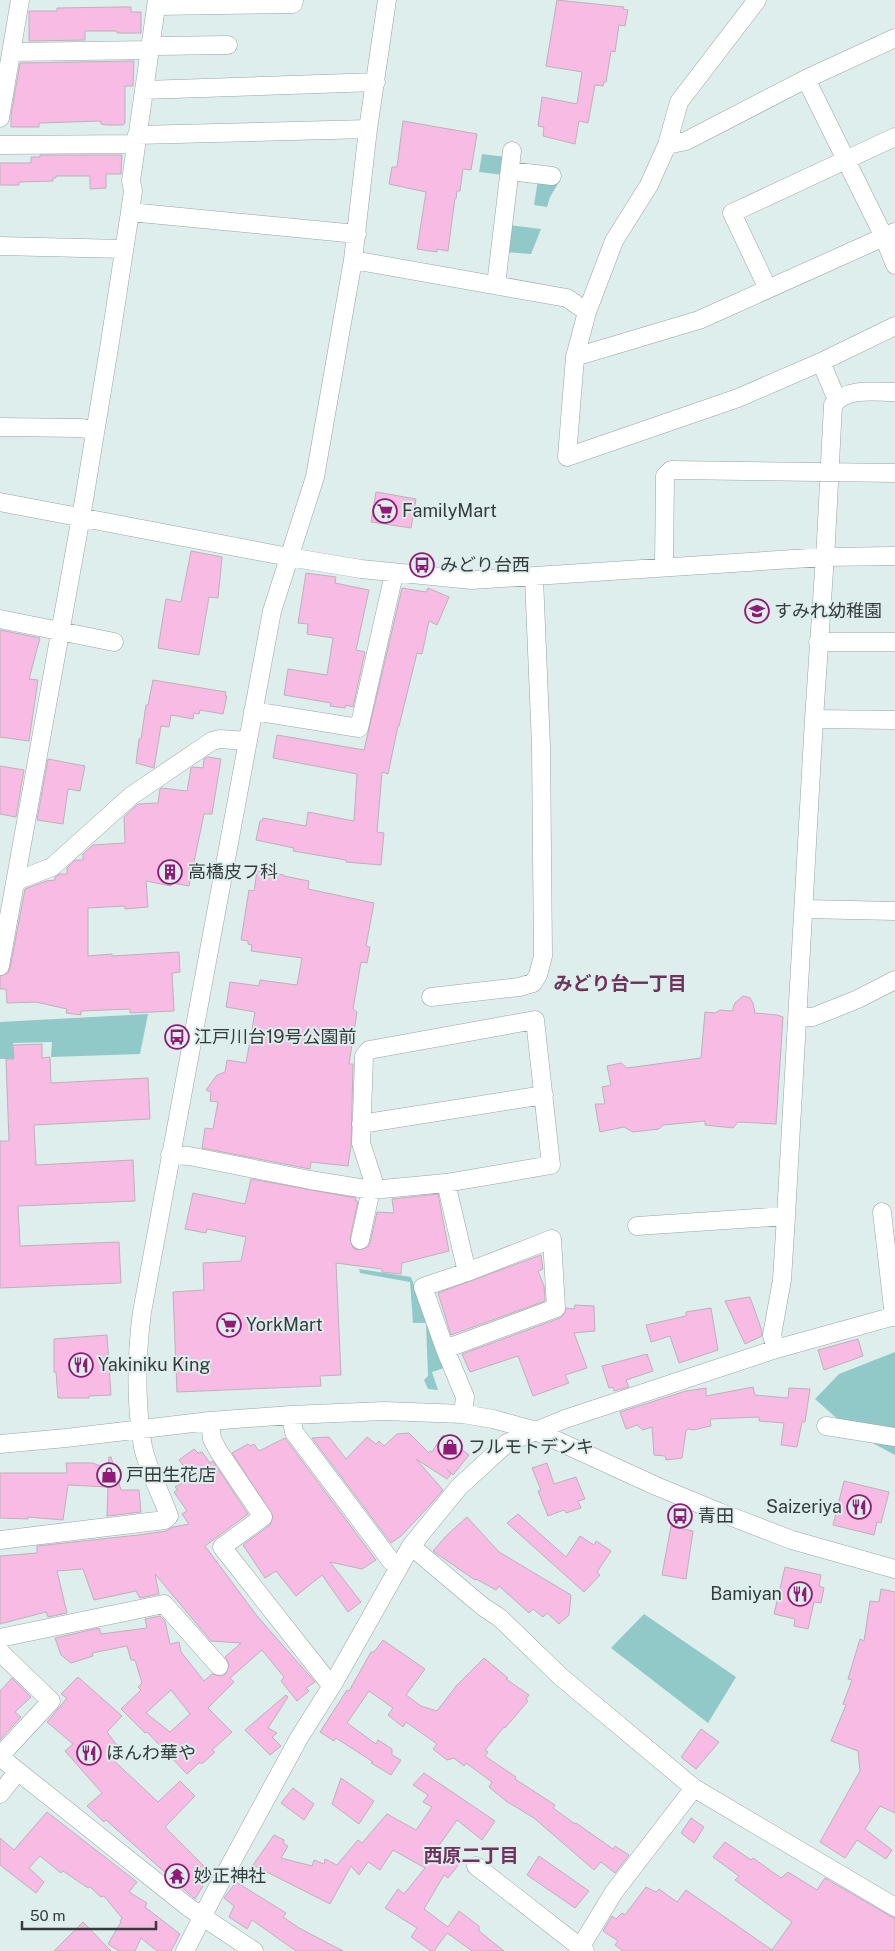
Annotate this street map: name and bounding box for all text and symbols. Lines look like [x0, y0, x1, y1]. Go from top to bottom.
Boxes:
supermarket icon: FamilyMart [372, 498, 398, 524]
place label: FamilyMart [402, 500, 497, 521]
bus stop icon: みどり台西 [409, 552, 435, 578]
place label: みどり台西 [440, 554, 530, 575]
school or university icon: すみれ幼稚園 [744, 598, 770, 624]
place label: すみれ幼稚園 [774, 600, 882, 621]
building icon: 高橋皮フ科 [157, 859, 183, 885]
place label: 高橋皮フ科 [188, 861, 278, 882]
district label: みどり台一丁目 [553, 972, 687, 994]
bus stop icon: 江戸川台19号公園前 [164, 1024, 190, 1050]
place label: 江戸川台19号公園前 [194, 1026, 357, 1047]
supermarket icon: YorkMart [216, 1312, 242, 1338]
place label: YorkMart [246, 1314, 323, 1335]
restaurant icon: Yakiniku King [68, 1352, 94, 1378]
place label: Yakiniku King [98, 1354, 211, 1375]
shop icon: フルモトデンキ [437, 1434, 463, 1460]
place label: フルモトデンキ [468, 1436, 594, 1457]
shop icon: 戸田生花店 [96, 1462, 122, 1488]
place label: 戸田生花店 [126, 1464, 216, 1485]
restaurant icon: Saizeriya [846, 1494, 872, 1520]
place label: Saizeriya [766, 1496, 842, 1517]
bus stop icon: 青田 [667, 1503, 693, 1529]
place label: 青田 [698, 1505, 734, 1526]
restaurant icon: Bamiyan [787, 1581, 813, 1607]
place label: Bamiyan [710, 1583, 782, 1604]
restaurant icon: ほんわ華や [76, 1740, 102, 1766]
place label: ほんわ華や [106, 1742, 196, 1763]
district label: 西原二丁目 [423, 1844, 519, 1866]
temple icon: 妙正神社 [164, 1863, 190, 1889]
place label: 妙正神社 [194, 1865, 266, 1886]
scale bar [22, 1898, 156, 1930]
text: 50 m [30, 1907, 65, 1924]

